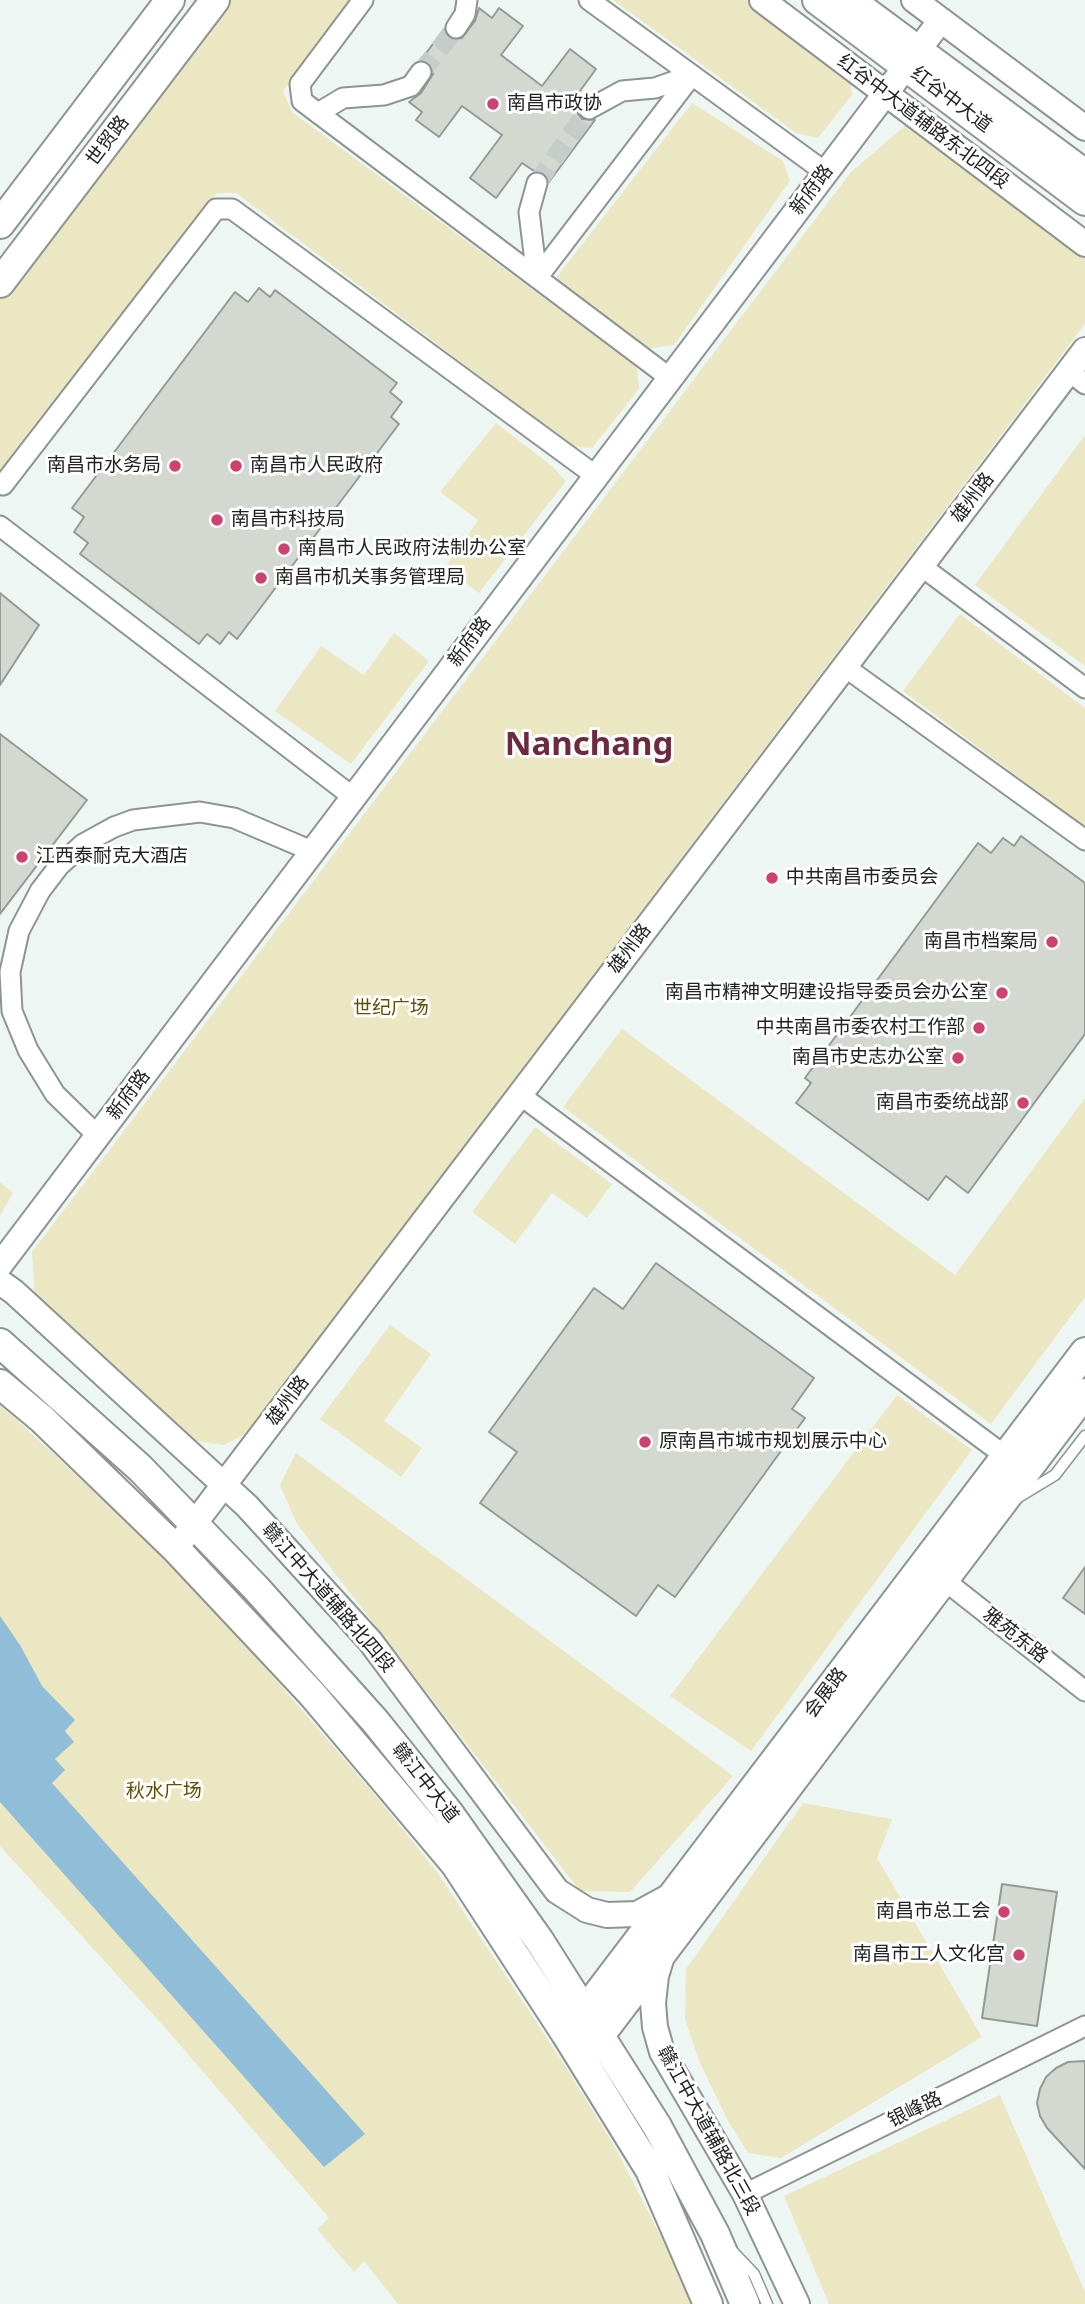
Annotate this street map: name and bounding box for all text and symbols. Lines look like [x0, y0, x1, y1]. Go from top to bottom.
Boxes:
street label: 红谷中大道辅路东北四段 [833, 50, 1013, 194]
street label: 红谷中大道 [906, 62, 996, 138]
place label: 南昌市政协 [507, 93, 602, 115]
marker: 南昌市政协 [485, 96, 501, 112]
street label: 世贸路 [82, 111, 134, 171]
street label: 新府路 [786, 160, 838, 220]
place label: 南昌市水务局 [47, 455, 161, 477]
place label: 南昌市人民政府 [250, 455, 383, 477]
marker: 南昌市水务局 [167, 458, 183, 474]
marker: 南昌市人民政府 [228, 458, 244, 474]
street label: 雄州路 [947, 468, 999, 528]
place label: 南昌市科技局 [231, 509, 345, 531]
marker: 南昌市科技局 [209, 512, 225, 528]
place label: 南昌市人民政府法制办公室 [298, 538, 526, 560]
marker: 南昌市人民政府法制办公室 [276, 541, 292, 557]
place label: 南昌市机关事务管理局 [275, 567, 465, 589]
marker: 南昌市机关事务管理局 [253, 570, 269, 586]
street label: 新府路 [444, 612, 496, 672]
district label: Nanchang [505, 726, 673, 766]
place label: 江西泰耐克大酒店 [36, 846, 188, 868]
marker: 江西泰耐克大酒店 [14, 849, 30, 865]
place label: 中共南昌市委员会 [786, 867, 938, 889]
marker: 中共南昌市委员会 [764, 870, 780, 886]
street label: 雄州路 [604, 919, 656, 979]
place label: 南昌市档案局 [924, 931, 1038, 953]
marker: 南昌市档案局 [1044, 934, 1060, 950]
place label: 南昌市精神文明建设指导委员会办公室 [665, 982, 988, 1004]
marker: 南昌市精神文明建设指导委员会办公室 [994, 985, 1010, 1001]
park label: 世纪广场 [353, 998, 429, 1020]
place label: 中共南昌市委农村工作部 [756, 1017, 965, 1039]
marker: 中共南昌市委农村工作部 [971, 1020, 987, 1036]
place label: 南昌市史志办公室 [792, 1047, 944, 1069]
marker: 南昌市史志办公室 [950, 1050, 966, 1066]
street label: 新府路 [103, 1065, 155, 1125]
place label: 南昌市委统战部 [876, 1092, 1009, 1114]
marker: 南昌市委统战部 [1015, 1095, 1031, 1111]
street label: 雄州路 [262, 1371, 314, 1431]
place label: 原南昌市城市规划展示中心 [659, 1431, 887, 1453]
marker: 原南昌市城市规划展示中心 [637, 1434, 653, 1450]
street label: 赣江中大道辅路北四段 [257, 1519, 399, 1677]
street label: 雅苑东路 [978, 1604, 1052, 1668]
street label: 会展路 [800, 1663, 852, 1723]
street label: 赣江中大道 [387, 1739, 463, 1827]
park label: 秋水广场 [126, 1781, 202, 1803]
place label: 南昌市总工会 [876, 1901, 990, 1923]
marker: 南昌市总工会 [996, 1904, 1012, 1920]
place label: 南昌市工人文化宫 [853, 1944, 1005, 1966]
marker: 南昌市工人文化宫 [1011, 1947, 1027, 1963]
street label: 赣江中大道辅路北三段 [652, 2042, 764, 2220]
street label: 银峰路 [884, 2087, 946, 2133]

